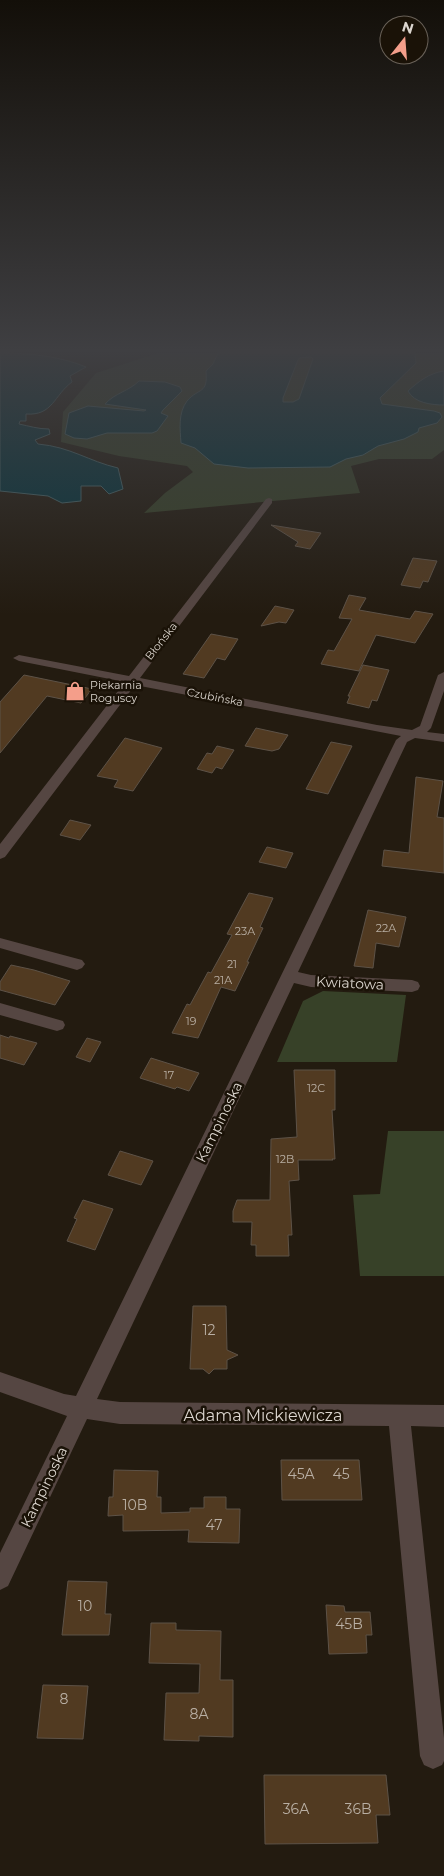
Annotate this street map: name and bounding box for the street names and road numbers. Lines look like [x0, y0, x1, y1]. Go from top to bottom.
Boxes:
street label: Błońska [142, 619, 180, 663]
street label: Czubińska [186, 685, 244, 709]
street label: Kwiatowa [316, 972, 384, 994]
street label: Kampinoska [192, 1079, 246, 1165]
street label: Adama Mickiewicza [183, 1406, 343, 1425]
street label: Kampinoska [17, 1444, 71, 1530]

